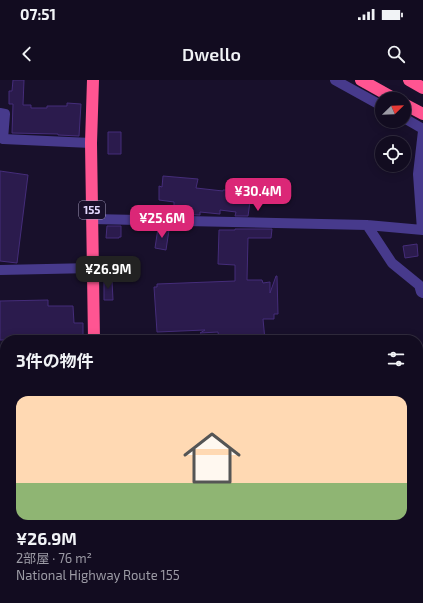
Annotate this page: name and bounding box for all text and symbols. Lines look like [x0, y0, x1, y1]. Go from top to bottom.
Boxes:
text: 07:51 [20, 5, 56, 23]
icon: back [16, 43, 38, 65]
text: Dwello [182, 43, 241, 65]
icon: search [385, 43, 407, 65]
north arrow [375, 92, 411, 128]
map controls [375, 92, 411, 172]
button: locate [375, 136, 411, 172]
pin: ¥30.4M [225, 178, 291, 212]
text: ¥30.4M [234, 183, 282, 199]
road number: 155 [79, 201, 105, 219]
pin: ¥25.6M [129, 205, 195, 239]
text: ¥25.6M [139, 210, 185, 226]
pin: ¥26.9M [75, 256, 141, 290]
text: ¥26.9M [85, 261, 131, 277]
icon: filters [385, 348, 407, 370]
text: 3件の物件 [16, 350, 94, 370]
icon: home [176, 422, 248, 494]
text: ¥26.9M [16, 528, 77, 548]
text: 2部屋 · 76 m² [16, 550, 92, 566]
text: National Highway Route 155 [16, 567, 180, 583]

